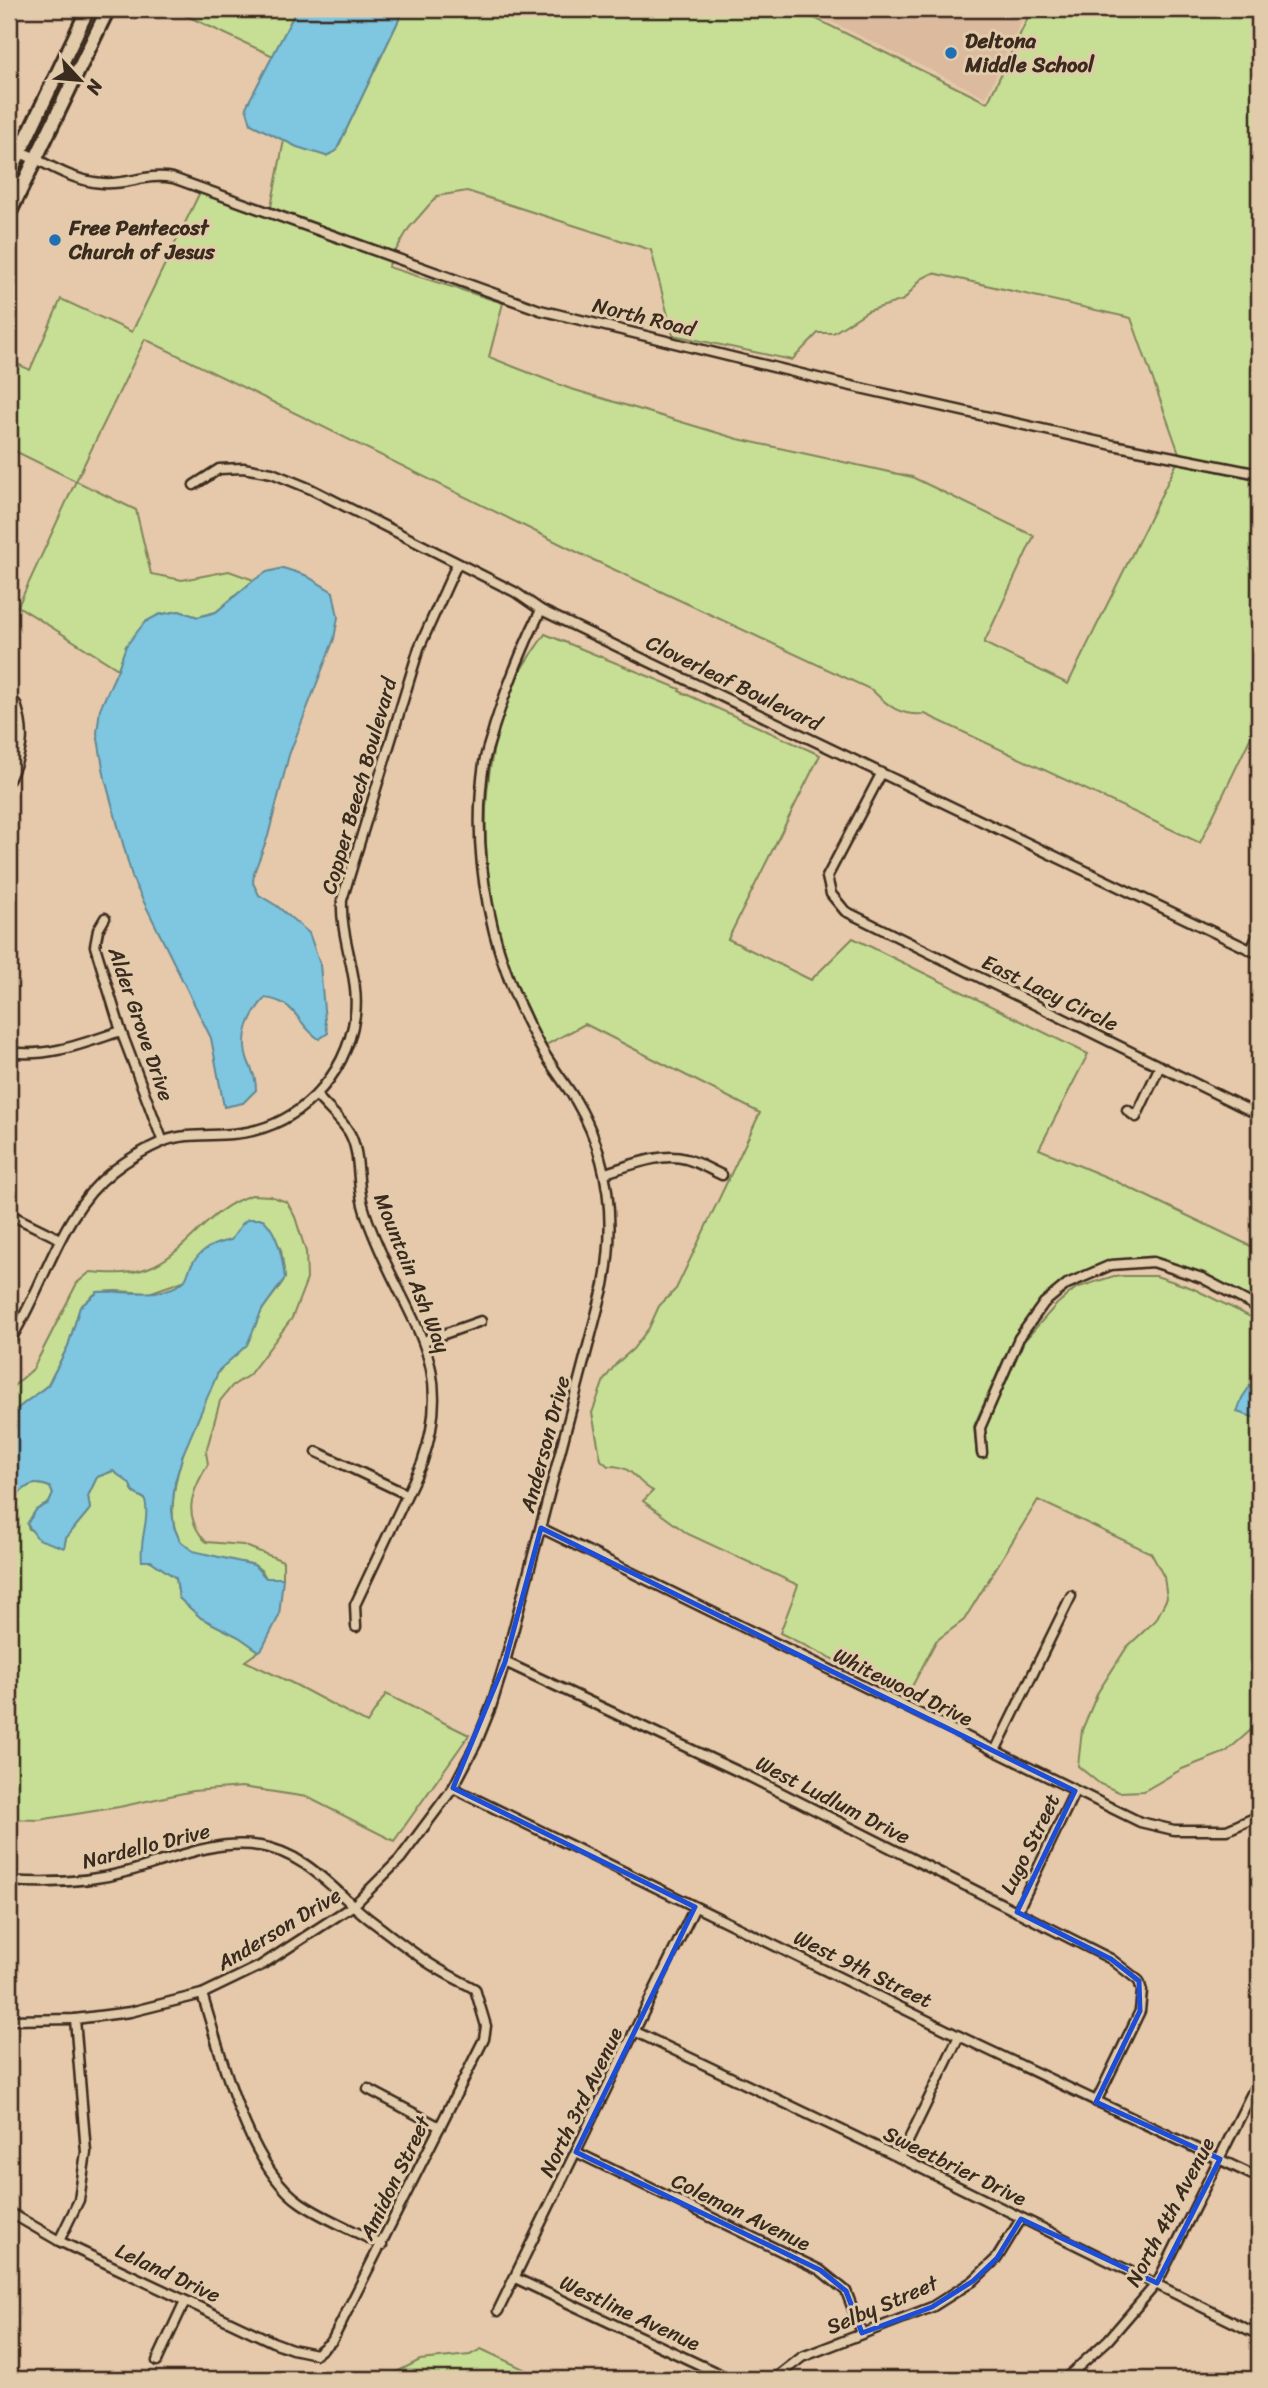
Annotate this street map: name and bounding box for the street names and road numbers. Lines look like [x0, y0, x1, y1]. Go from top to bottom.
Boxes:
street label: North Road [589, 286, 701, 349]
street label: Cloverleaf Boulevard [639, 624, 830, 743]
street label: Copper Beech Boulevard [310, 671, 409, 899]
street label: Alder Grove Drive [97, 941, 185, 1106]
street label: East Lacy Circle [975, 943, 1125, 1043]
street label: Mountain Ash Way [363, 1187, 462, 1359]
street label: Anderson Drive [508, 1371, 582, 1518]
street label: Whitewood Drive [826, 1637, 980, 1737]
street label: West Ludlum Drive [749, 1745, 917, 1856]
street label: Lugo Street [989, 1787, 1071, 1901]
street label: Nardello Drive [78, 1812, 214, 1880]
street label: Anderson Drive [208, 1877, 349, 1982]
street label: West 9th Street [787, 1919, 939, 2019]
street label: North 3rd Avenue [528, 2020, 634, 2184]
street label: Amidon Street [348, 2108, 442, 2248]
street label: Sweetbrier Drive [877, 2115, 1033, 2217]
street label: North 4th Avenue [1114, 2130, 1226, 2294]
street label: Coleman Avenue [665, 2162, 817, 2262]
street label: Leland Drive [109, 2232, 227, 2314]
street label: Westline Avenue [553, 2264, 707, 2362]
street label: Selby Street [820, 2264, 945, 2346]

